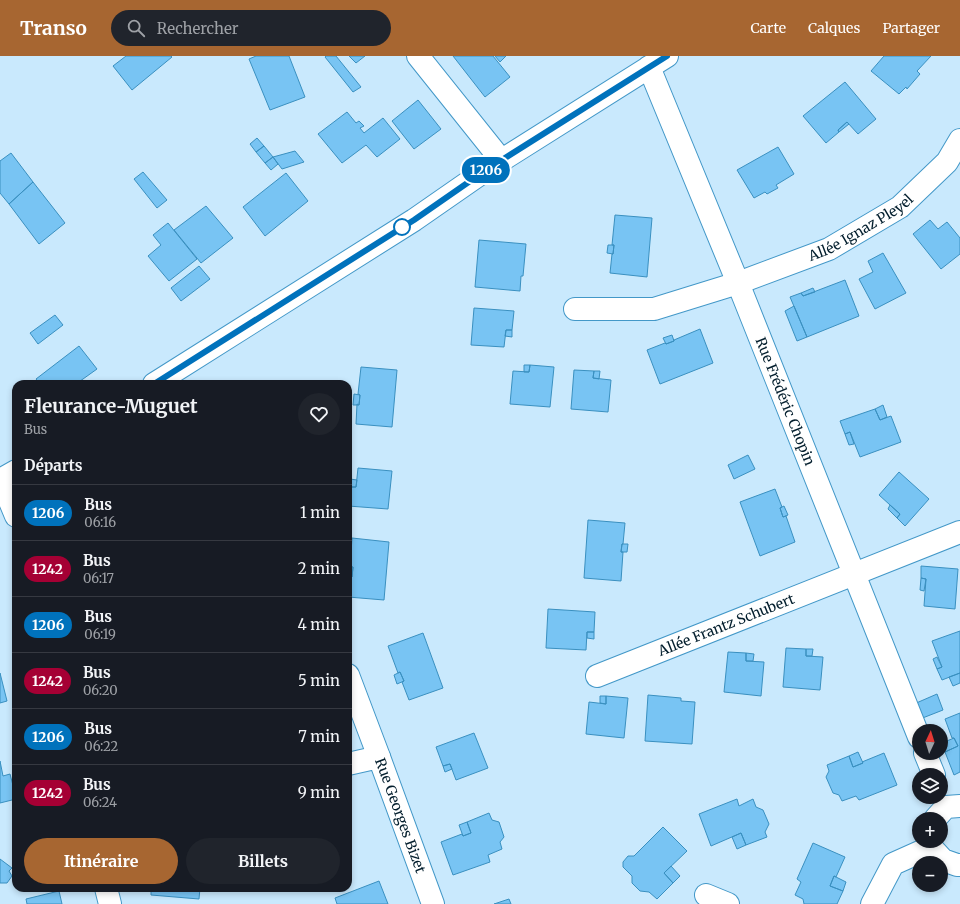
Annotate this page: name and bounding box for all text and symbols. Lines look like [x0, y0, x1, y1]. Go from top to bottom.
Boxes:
search box [111, 10, 391, 46]
text: Transo [20, 16, 87, 40]
icon: search [125, 17, 147, 39]
text: Rechercher [157, 19, 238, 38]
text: Carte [750, 19, 786, 37]
text: Calques [808, 19, 860, 37]
text: Partager [882, 19, 940, 37]
line badge: 1206 [458, 157, 514, 183]
text: 1206 [470, 161, 502, 179]
street label: Allée Ignaz Pleyel [805, 190, 917, 265]
unlabelled marker [393, 218, 411, 236]
street label: Rue Frédéric Chopin [752, 335, 819, 468]
button: heart [298, 393, 340, 435]
text: Fleurance-Muguet [24, 394, 198, 418]
text: Bus [24, 421, 47, 438]
text: Départs [24, 456, 82, 475]
text: Bus [84, 495, 112, 514]
text: 1 min [300, 503, 340, 522]
text: 1206 [32, 504, 64, 522]
text: 06:16 [84, 514, 116, 531]
text: Bus [83, 551, 111, 570]
text: 2 min [298, 559, 340, 578]
text: 1242 [32, 560, 63, 578]
text: 06:17 [83, 570, 114, 587]
street label: Allée Frantz Schubert [655, 589, 797, 660]
text: Bus [84, 607, 112, 626]
text: 4 min [298, 615, 340, 634]
text: 1206 [32, 616, 64, 634]
text: 06:19 [84, 626, 116, 643]
text: Bus [83, 663, 111, 682]
text: 5 min [298, 671, 340, 690]
text: 1242 [32, 672, 63, 690]
text: 06:20 [83, 682, 118, 699]
text: Bus [84, 719, 112, 738]
north arrow [912, 724, 948, 760]
map controls [912, 724, 948, 892]
text: 7 min [298, 727, 340, 746]
text: 1206 [32, 728, 64, 746]
text: 06:22 [84, 738, 118, 755]
street label: Rue Georges Bizet [371, 755, 430, 876]
button: layers [912, 768, 948, 804]
text: Bus [83, 775, 111, 794]
text: 9 min [298, 783, 340, 802]
text: 1242 [32, 784, 63, 802]
text: 06:24 [83, 794, 117, 811]
button: + [912, 812, 948, 848]
button: Itinéraire [24, 838, 178, 884]
button: Billets [186, 838, 340, 884]
button: − [912, 856, 948, 892]

